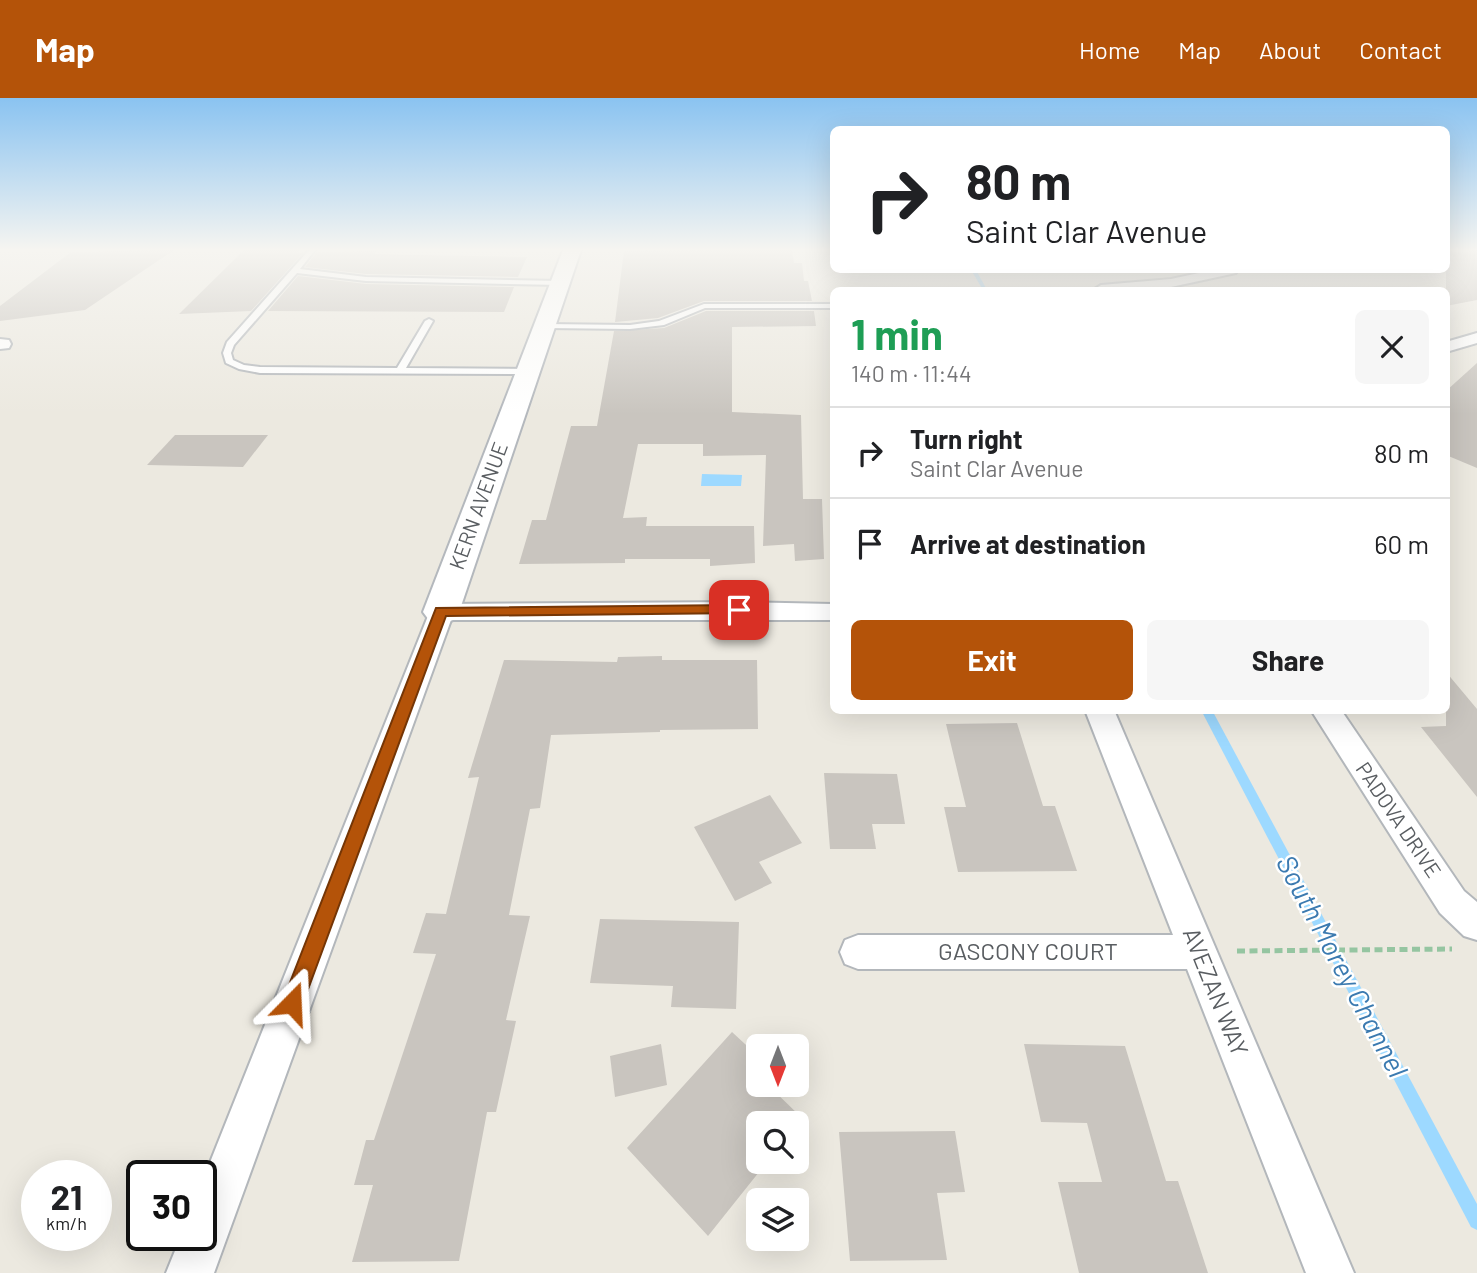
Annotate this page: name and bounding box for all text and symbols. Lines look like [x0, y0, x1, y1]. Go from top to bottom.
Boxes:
text: Map [35, 29, 95, 69]
text: Home [1079, 35, 1140, 64]
text: Map [1178, 35, 1221, 64]
text: About [1259, 35, 1321, 64]
text: Contact [1359, 35, 1442, 64]
text: 80 m [966, 151, 1071, 210]
icon: right [851, 154, 942, 245]
text: Saint Clar Avenue [966, 211, 1207, 249]
text: 1 min [851, 308, 943, 358]
button: close [1355, 310, 1429, 384]
text: 140 m · 11:44 [851, 359, 972, 387]
text: Turn right [910, 423, 1023, 454]
icon: right [851, 434, 889, 472]
text: 80 m [1374, 437, 1429, 468]
street label: KERN AVENUE [443, 438, 512, 573]
text: Saint Clar Avenue [910, 454, 1083, 482]
icon: arrive [851, 525, 889, 563]
text: Arrive at destination [910, 528, 1146, 559]
text: 60 m [1374, 528, 1429, 559]
pin [709, 580, 769, 640]
icon: arrive [720, 591, 758, 629]
button: Exit [851, 620, 1133, 700]
button: Share [1147, 620, 1429, 700]
street label: PADOVA DRIVE [1351, 757, 1447, 882]
water label: South Morey Channel [1270, 848, 1416, 1083]
street label: AVEZAN WAY [1178, 923, 1255, 1060]
street label: GASCONY COURT [938, 936, 1118, 965]
position arrow [255, 966, 329, 1040]
north arrow [746, 1034, 808, 1097]
map controls [746, 1034, 809, 1251]
button: search [746, 1111, 809, 1174]
speed limit sign: 30 [126, 1160, 217, 1251]
text: 21 [51, 1175, 82, 1217]
button: layers [746, 1188, 809, 1251]
text: km/h [46, 1212, 87, 1234]

